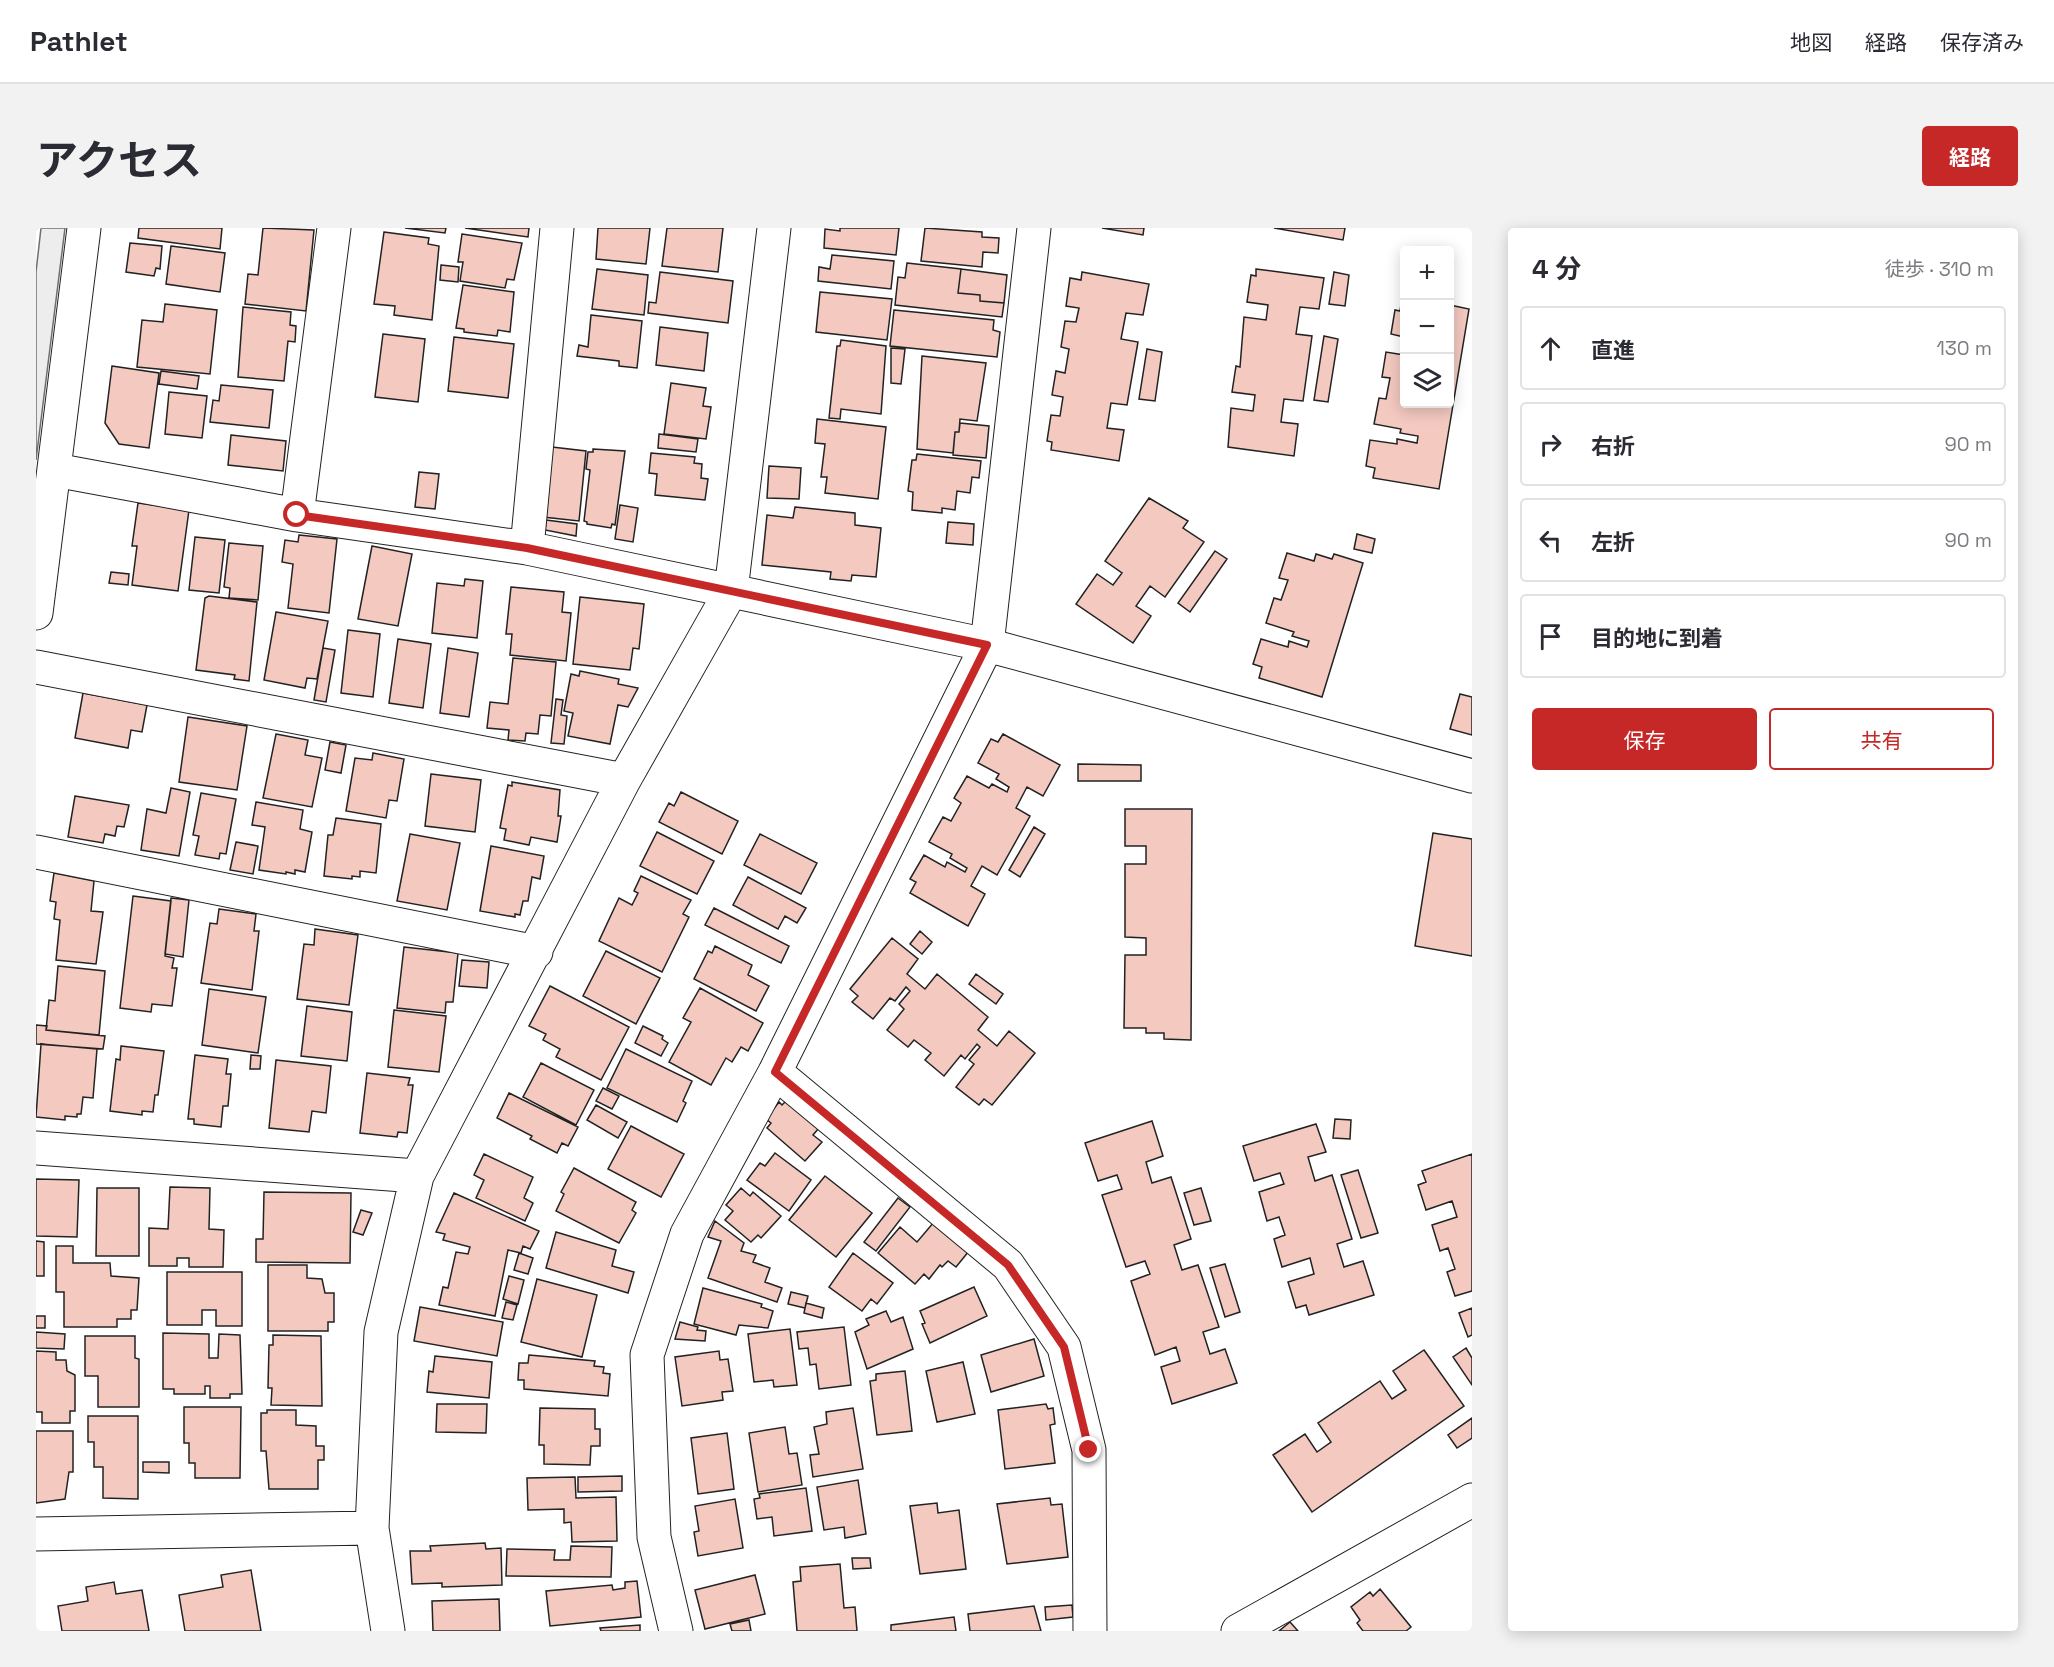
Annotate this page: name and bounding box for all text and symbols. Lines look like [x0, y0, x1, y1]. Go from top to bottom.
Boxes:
text: Pathlet [30, 23, 128, 59]
text: 地図 [1790, 29, 1832, 56]
text: 経路 [1865, 29, 1907, 56]
text: 保存済み [1940, 29, 2024, 56]
button: 経路 [1922, 126, 2018, 186]
text: アクセス [36, 134, 202, 187]
map controls [1400, 246, 1454, 408]
button: + [1400, 246, 1454, 300]
text: 4 分 [1532, 252, 1581, 286]
text: 徒歩 · 310 m [1885, 256, 1994, 282]
button: − [1400, 300, 1454, 354]
icon: ahead [1534, 332, 1567, 365]
text: 130 m [1936, 335, 1992, 361]
text: 直進 [1591, 336, 1635, 364]
button: layers [1400, 354, 1454, 408]
icon: right [1534, 428, 1567, 461]
text: 90 m [1945, 431, 1992, 457]
text: 右折 [1591, 432, 1635, 460]
route start [283, 501, 309, 527]
icon: left [1534, 524, 1567, 557]
text: 90 m [1945, 527, 1992, 553]
text: 左折 [1591, 528, 1635, 556]
icon: arrive [1534, 620, 1567, 653]
text: 目的地に到着 [1591, 624, 1723, 652]
button: 保存 [1532, 708, 1757, 770]
button: 共有 [1769, 708, 1994, 770]
route end [1075, 1436, 1101, 1462]

